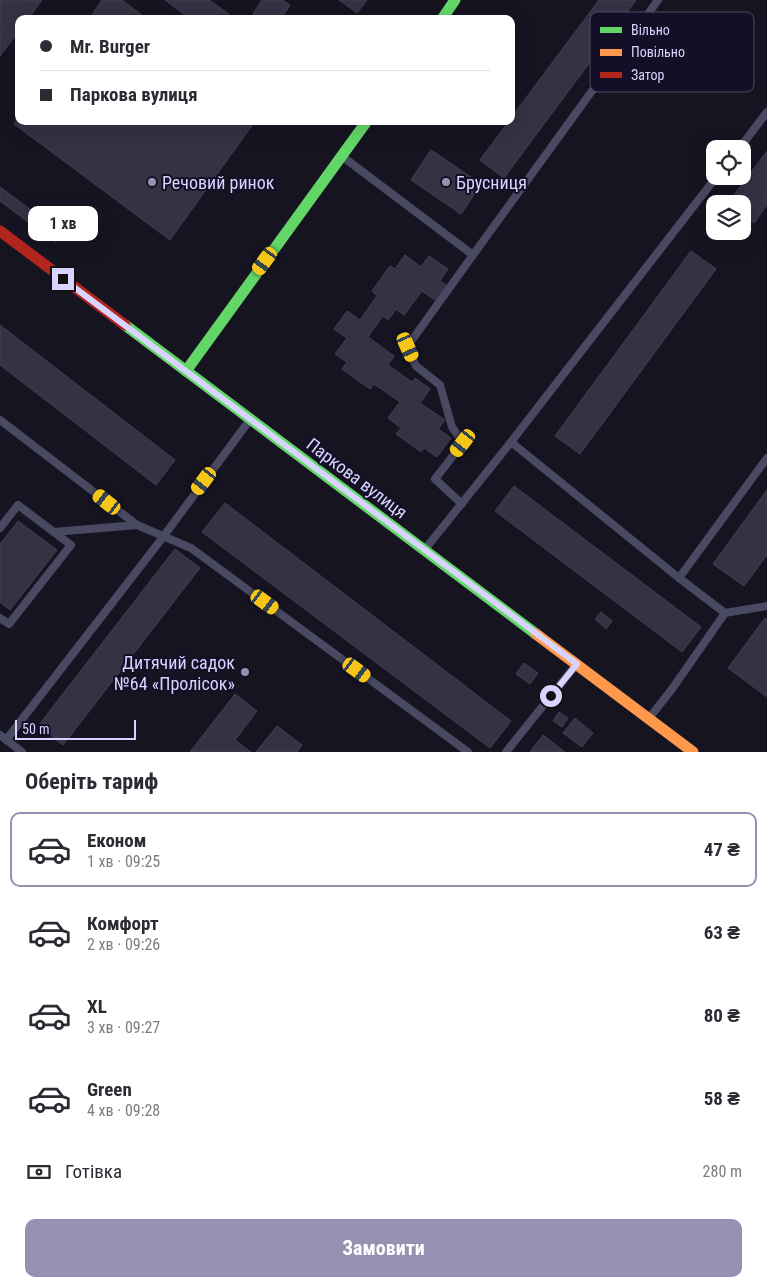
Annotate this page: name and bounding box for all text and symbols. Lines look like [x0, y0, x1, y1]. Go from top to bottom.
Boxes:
legend [590, 12, 754, 92]
text: Вільно [631, 22, 670, 38]
text: Mr. Burger [70, 35, 150, 58]
text: Повільно [631, 44, 685, 60]
text: Затор [631, 67, 665, 83]
text: Паркова вулиця [70, 83, 198, 106]
map controls [706, 140, 751, 240]
button: locate [706, 140, 751, 185]
place label: Речовий ринок [162, 172, 275, 193]
place label: Брусниця [456, 172, 527, 193]
marker: Речовий ринок [146, 176, 158, 188]
marker: Брусниця [440, 176, 452, 188]
button: layers [706, 195, 751, 240]
callout: 1 хв [28, 206, 98, 242]
text: 1 хв [50, 214, 76, 233]
car [250, 244, 279, 278]
route end [52, 268, 74, 290]
car [395, 330, 420, 364]
car [447, 427, 478, 459]
street label: Паркова вулиця [302, 433, 412, 523]
car [188, 465, 219, 497]
car [90, 487, 123, 517]
car [248, 587, 281, 617]
place label: Дитячий садок №64 «Пролісок» [114, 652, 235, 694]
car [340, 655, 373, 685]
marker: Дитячий садок №64 «Пролісок» [239, 666, 251, 678]
route start [540, 685, 562, 707]
scale bar [15, 717, 136, 740]
text: 50 m [22, 721, 50, 737]
text: Оберіть тариф [25, 769, 158, 794]
icon: car [27, 827, 72, 872]
text: Економ [87, 829, 146, 852]
text: 47 ₴ [704, 838, 740, 861]
text: 1 хв · 09:25 [87, 852, 160, 871]
icon: car [27, 910, 72, 955]
text: Комфорт [87, 912, 159, 935]
text: 63 ₴ [704, 921, 740, 944]
text: 2 хв · 09:26 [87, 935, 160, 954]
icon: car [27, 993, 72, 1038]
text: XL [87, 995, 107, 1018]
text: 80 ₴ [704, 1004, 740, 1027]
text: 3 хв · 09:27 [87, 1018, 160, 1037]
icon: car [27, 1076, 72, 1121]
text: Green [87, 1078, 132, 1101]
text: 58 ₴ [704, 1087, 740, 1110]
text: 4 хв · 09:28 [87, 1101, 160, 1120]
icon: cash [25, 1158, 53, 1186]
text: Готівка [65, 1160, 122, 1183]
text: 280 m [703, 1162, 742, 1181]
button: Замовити [25, 1219, 742, 1277]

